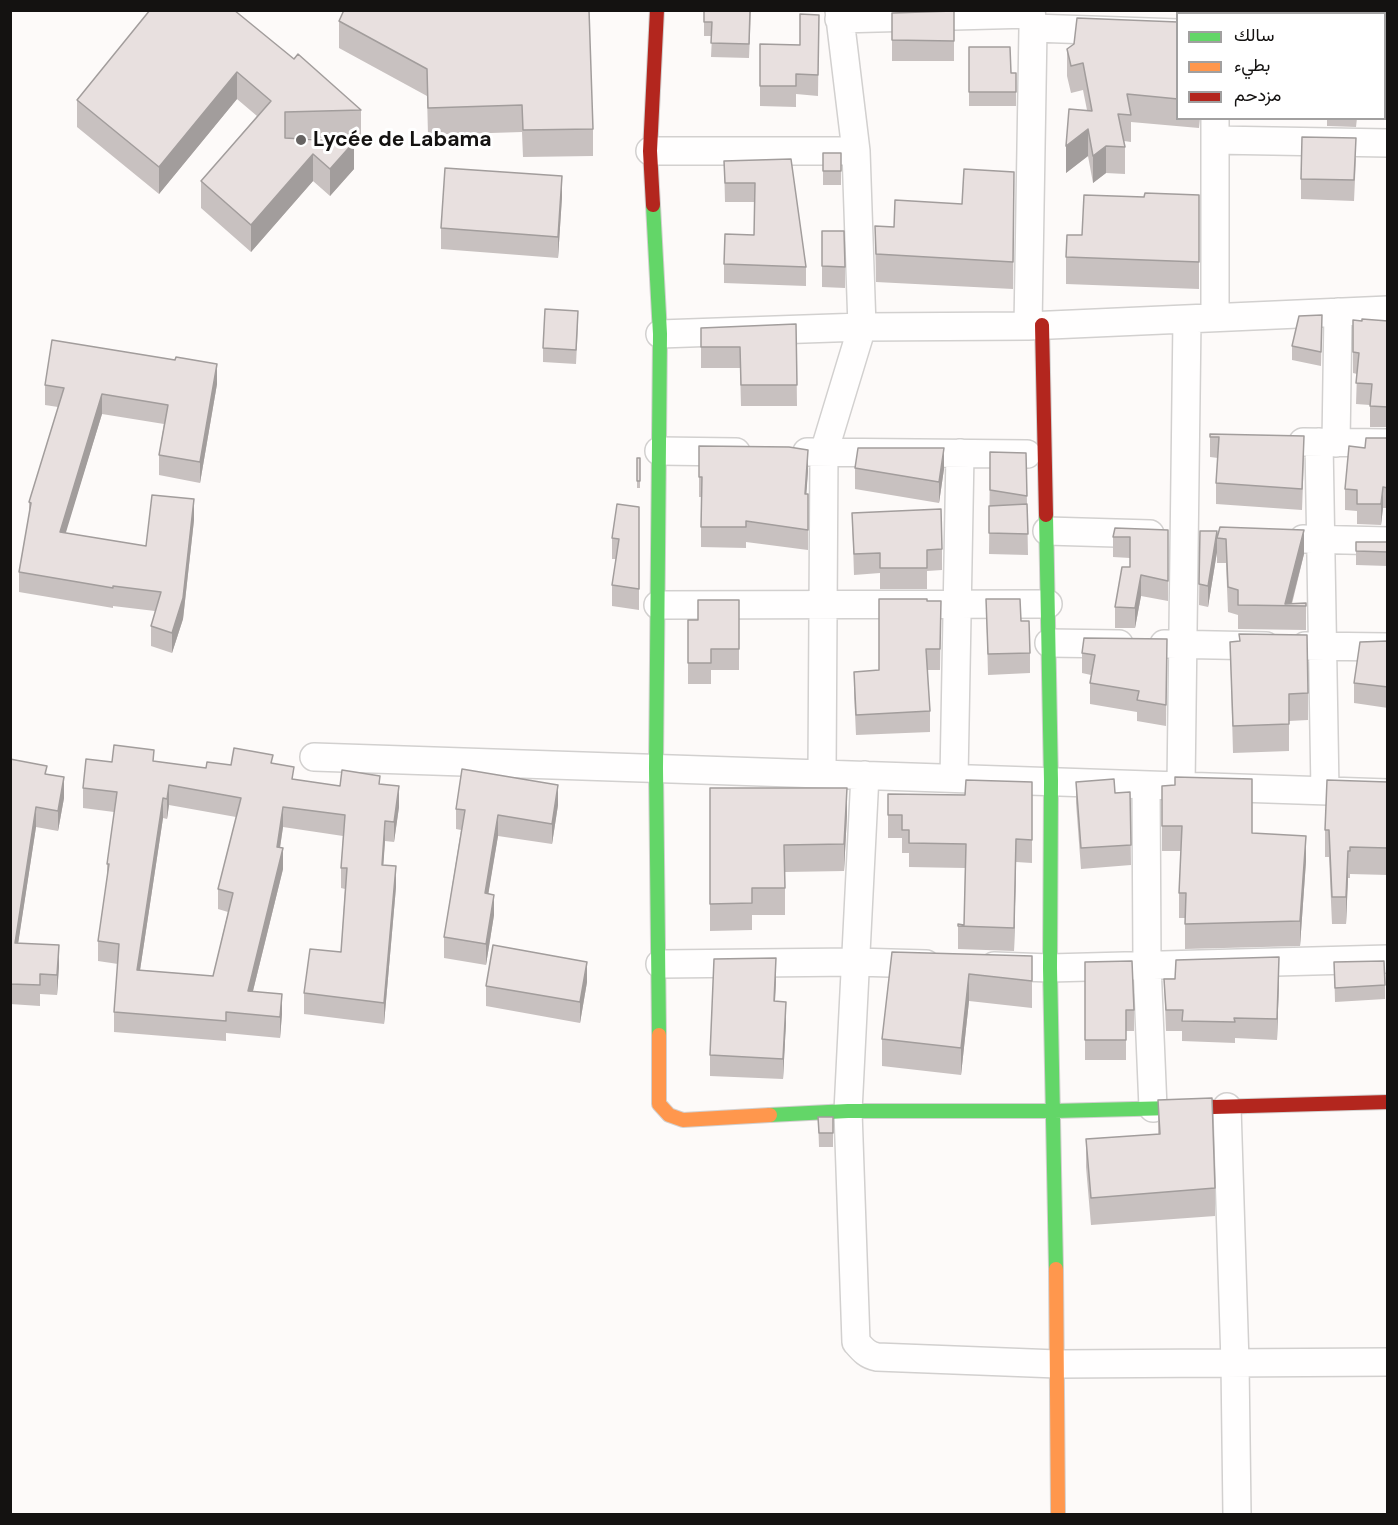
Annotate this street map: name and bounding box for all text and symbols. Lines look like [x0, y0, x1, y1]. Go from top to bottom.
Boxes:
legend [1176, 12, 1386, 120]
text: سالك [1234, 23, 1274, 47]
text: بطيء [1234, 53, 1270, 77]
text: مزدحم [1234, 83, 1281, 107]
place label: Lycée de Labama [313, 127, 492, 153]
marker: Lycée de Labama [294, 133, 308, 147]

